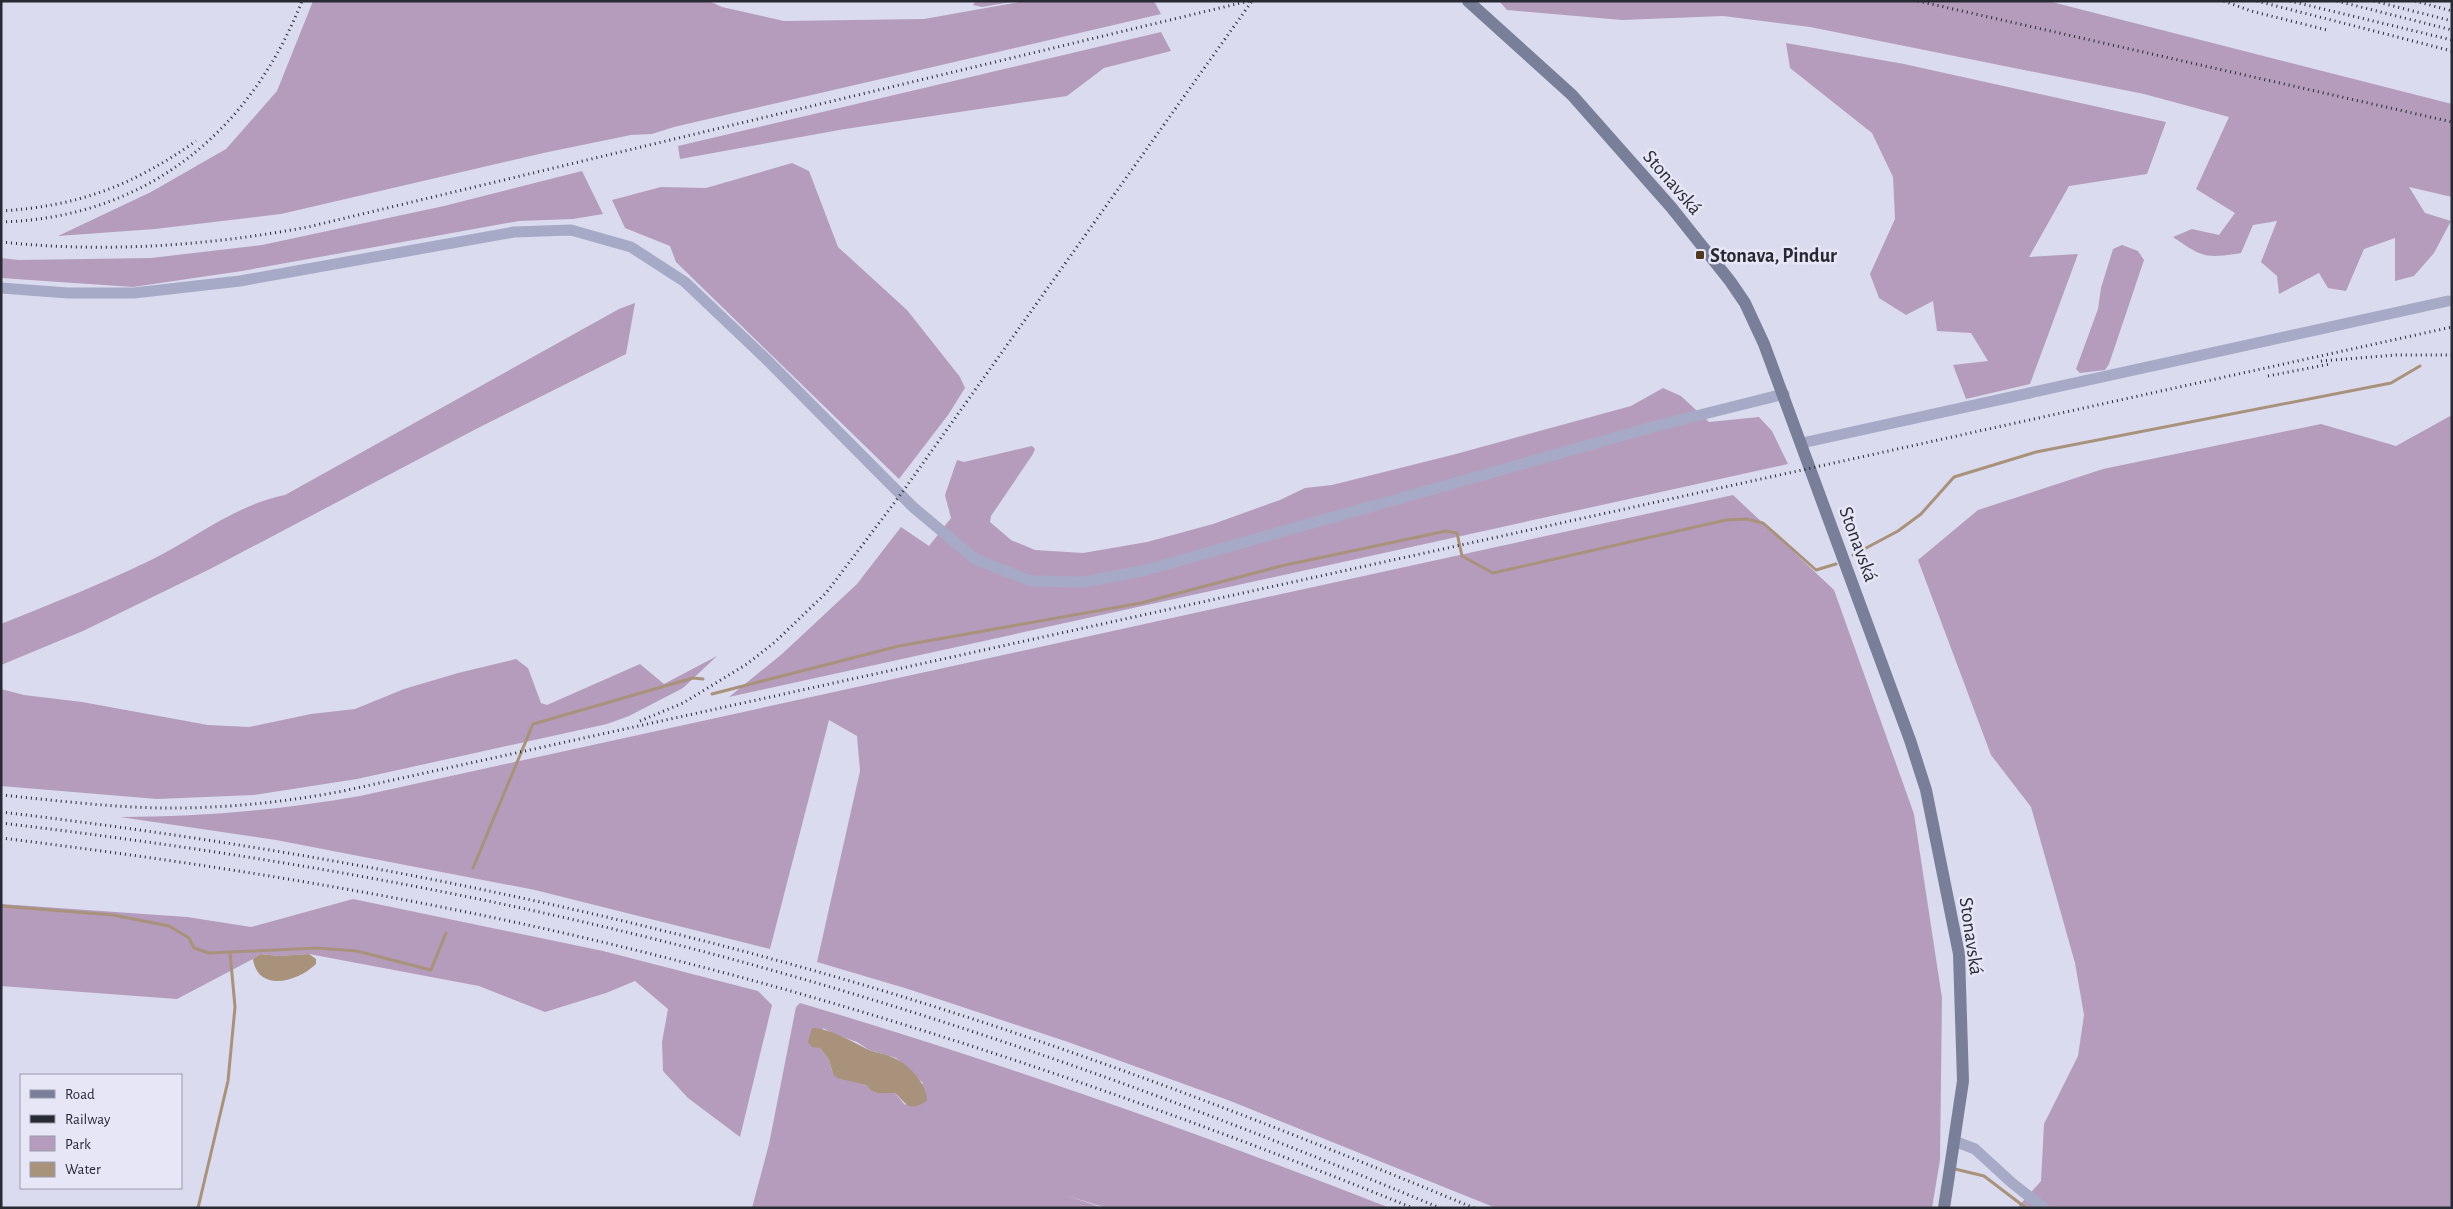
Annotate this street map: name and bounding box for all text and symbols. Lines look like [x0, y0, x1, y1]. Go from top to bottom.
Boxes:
street label: Stonavská [1639, 147, 1705, 219]
place label: Stonava, Pindur [1710, 246, 1837, 266]
marker: Stonava, Pindur [1694, 249, 1706, 261]
street label: Stonavská [1835, 504, 1881, 585]
street label: Stonavská [1956, 896, 1986, 976]
legend [20, 1074, 182, 1189]
text: Road [65, 1087, 95, 1102]
text: Railway [65, 1112, 111, 1127]
text: Park [65, 1137, 91, 1152]
text: Water [65, 1162, 101, 1177]

